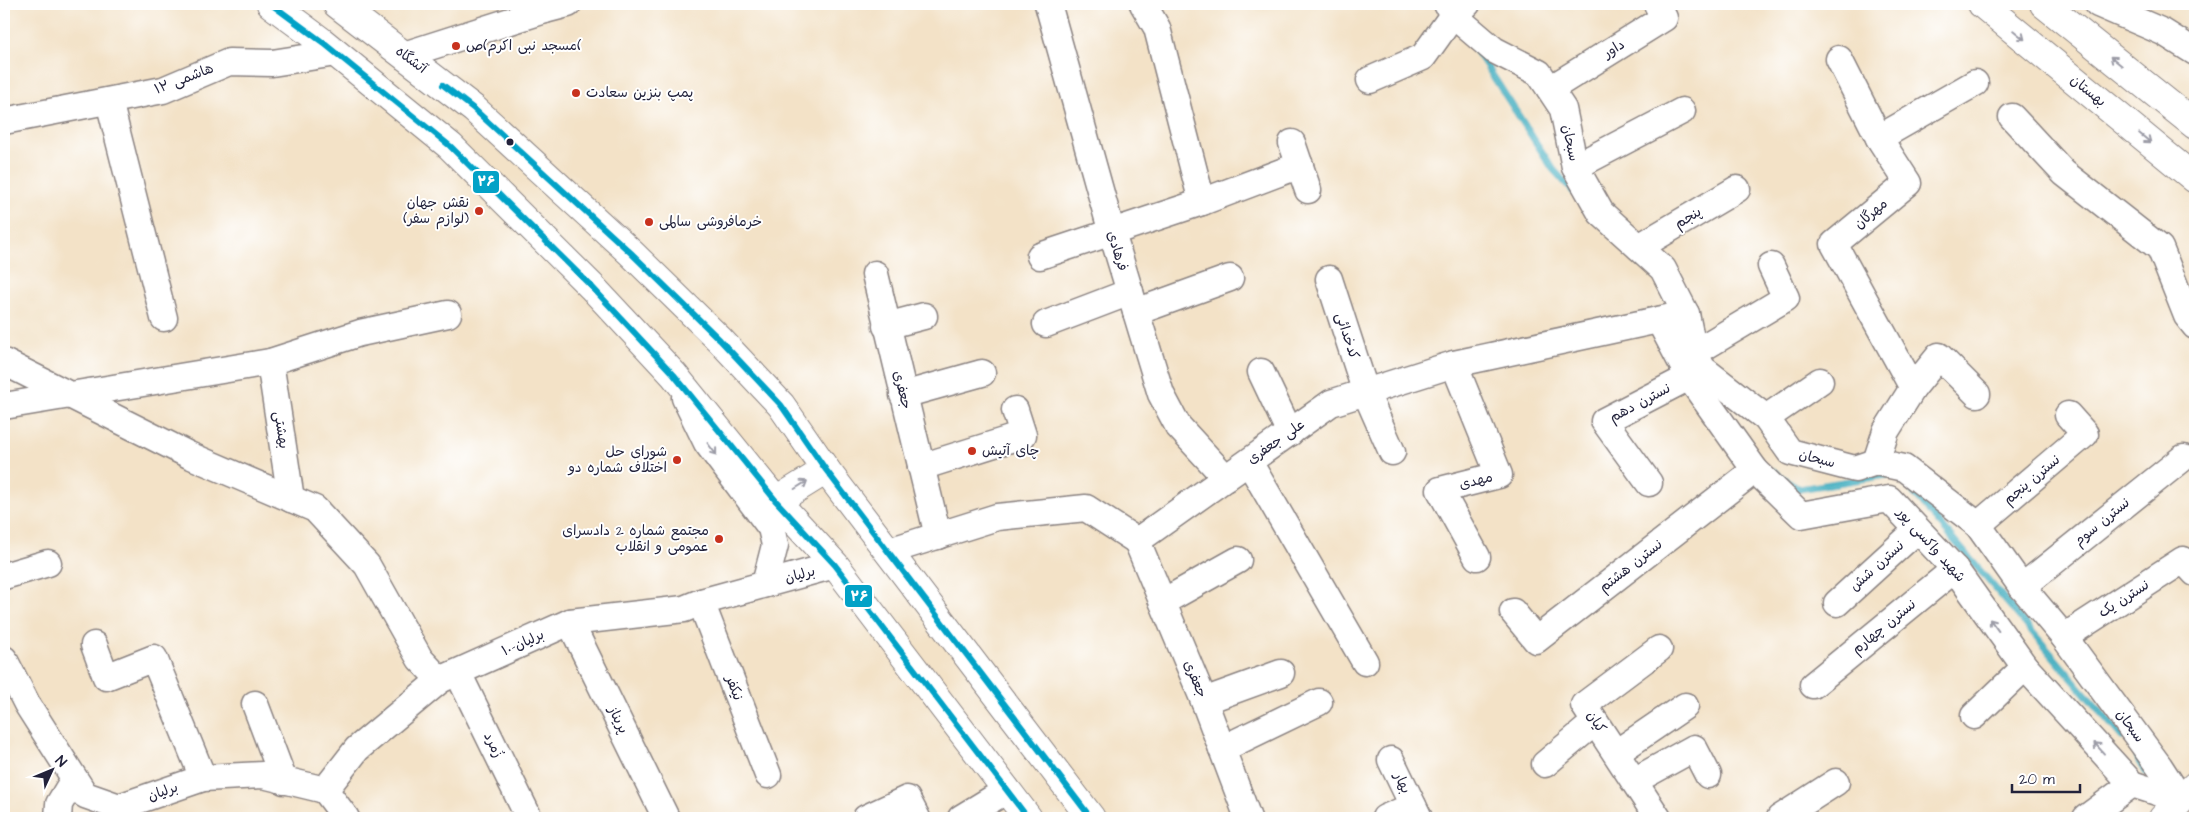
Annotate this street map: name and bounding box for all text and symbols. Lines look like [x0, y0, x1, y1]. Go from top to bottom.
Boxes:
one-way arrow [2012, 29, 2025, 40]
street label: داور [1598, 35, 1629, 64]
place label: مسجد نبی اکرم)ص( [466, 36, 582, 57]
marker: مسجد نبی اکرم)ص( [450, 40, 462, 52]
street label: آتشگاه [391, 41, 431, 79]
one-way arrow [2110, 56, 2123, 67]
street label: ۱۲ هاشمی [151, 59, 217, 99]
street label: بهستان [2066, 70, 2110, 112]
place label: پمپ بنزین سعادت [586, 83, 693, 103]
marker: پمپ بنزین سعادت [570, 87, 582, 99]
street label: سبحان [1556, 123, 1584, 163]
one-way arrow [2138, 132, 2151, 143]
unlabelled marker [505, 137, 515, 147]
line badge: ۲۶ [472, 170, 500, 194]
text: ۲۶ [477, 172, 495, 192]
place label: نقش جهان (لوازم سفر) [403, 193, 469, 230]
street label: مهرگان [1850, 194, 1892, 234]
street label: پنجم [1671, 202, 1705, 234]
marker: نقش جهان (لوازم سفر) [473, 205, 485, 217]
place label: خرمافروشی سالمی [659, 212, 762, 232]
marker: خرمافروشی سالمی [643, 216, 655, 228]
street label: فرهادی [1101, 228, 1133, 274]
street label: کدخدائی [1330, 310, 1364, 362]
street label: جعفری [888, 369, 916, 411]
street label: نسترن دهم [1606, 378, 1674, 428]
street label: بهشتی [268, 410, 294, 450]
street label: علی جعفری [1243, 415, 1309, 469]
place label: چای آتیش [982, 441, 1039, 461]
place label: شورای حل اختلاف شماره دو [567, 442, 667, 478]
one-way arrow [707, 442, 717, 456]
marker: چای آتیش [966, 445, 978, 457]
street label: سبحان [1797, 445, 1837, 473]
street label: نسترن پنجم [1999, 450, 2065, 510]
marker: شورای حل اختلاف شماره دو [671, 454, 683, 466]
street label: مهدی [1457, 467, 1495, 495]
one-way arrow [794, 480, 808, 490]
street label: نسترن سوم [2070, 493, 2135, 552]
street label: شهید واکسی پور [1891, 503, 1970, 587]
place label: مجتمع شماره 2 دادسرای عمومی و انقلاب [562, 521, 709, 557]
marker: مجتمع شماره 2 دادسرای عمومی و انقلاب [713, 533, 725, 545]
street label: نسترن هشتم [1595, 535, 1667, 597]
street label: نسترن شش [1845, 536, 1909, 596]
street label: برلیان [783, 561, 817, 589]
street label: نسترن یک [2095, 575, 2153, 623]
line badge: ۲۶ [844, 584, 873, 608]
text: ۲۶ [850, 587, 868, 607]
street label: نسترن چهارم [1848, 595, 1920, 659]
one-way arrow [1989, 618, 2000, 632]
street label: ۱۰-برلیان [499, 625, 547, 661]
street label: جعفری [1178, 657, 1212, 701]
street label: نیکفر [720, 672, 748, 703]
street label: پریناز [602, 702, 633, 737]
street label: سبحان [2111, 705, 2149, 747]
street label: کیان [1581, 707, 1611, 737]
street label: زُمرد [478, 729, 508, 761]
one-way arrow [2093, 742, 2105, 755]
north arrow [28, 744, 78, 794]
text: N [50, 752, 71, 772]
scale bar [2012, 762, 2079, 794]
street label: بهار [1388, 768, 1416, 797]
text: 20 m [2019, 769, 2055, 790]
street label: برلیان [145, 778, 181, 806]

